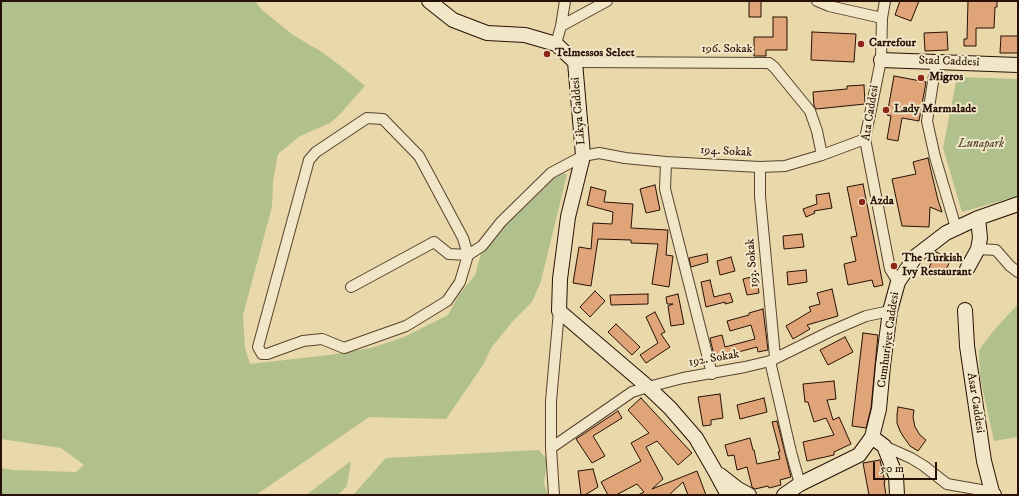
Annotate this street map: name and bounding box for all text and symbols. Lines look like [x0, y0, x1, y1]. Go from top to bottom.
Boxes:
place label: Carrefour [869, 37, 916, 51]
marker: Carrefour [856, 39, 866, 49]
street label: 196. Sokak [701, 43, 753, 57]
place label: Telmessos Select [555, 47, 635, 61]
marker: Telmessos Select [542, 49, 552, 59]
street label: Stad Caddesi [918, 54, 980, 70]
place label: Migros [929, 71, 963, 85]
marker: Migros [916, 73, 926, 83]
street label: Likya Caddesi [569, 76, 589, 146]
street label: Ata Caddesi [859, 84, 883, 142]
place label: Lady Marmalade [894, 103, 976, 117]
marker: Lady Marmalade [881, 105, 891, 115]
park label: Lunapark [958, 138, 1004, 152]
street label: 194. Sokak [700, 143, 752, 161]
place label: Azda [870, 195, 894, 209]
marker: Azda [857, 197, 867, 207]
street label: 193. Sokak [744, 238, 762, 288]
place label: The Turkish Ivy Restaurant [902, 252, 972, 280]
marker: The Turkish Ivy Restaurant [889, 261, 899, 271]
street label: Cumhuriyet Caddesi [875, 291, 903, 389]
street label: 192. Sokak [688, 347, 740, 371]
street label: Asar Caddesi [963, 372, 987, 434]
scale bar [875, 454, 939, 480]
text: 50 m [880, 461, 904, 476]

